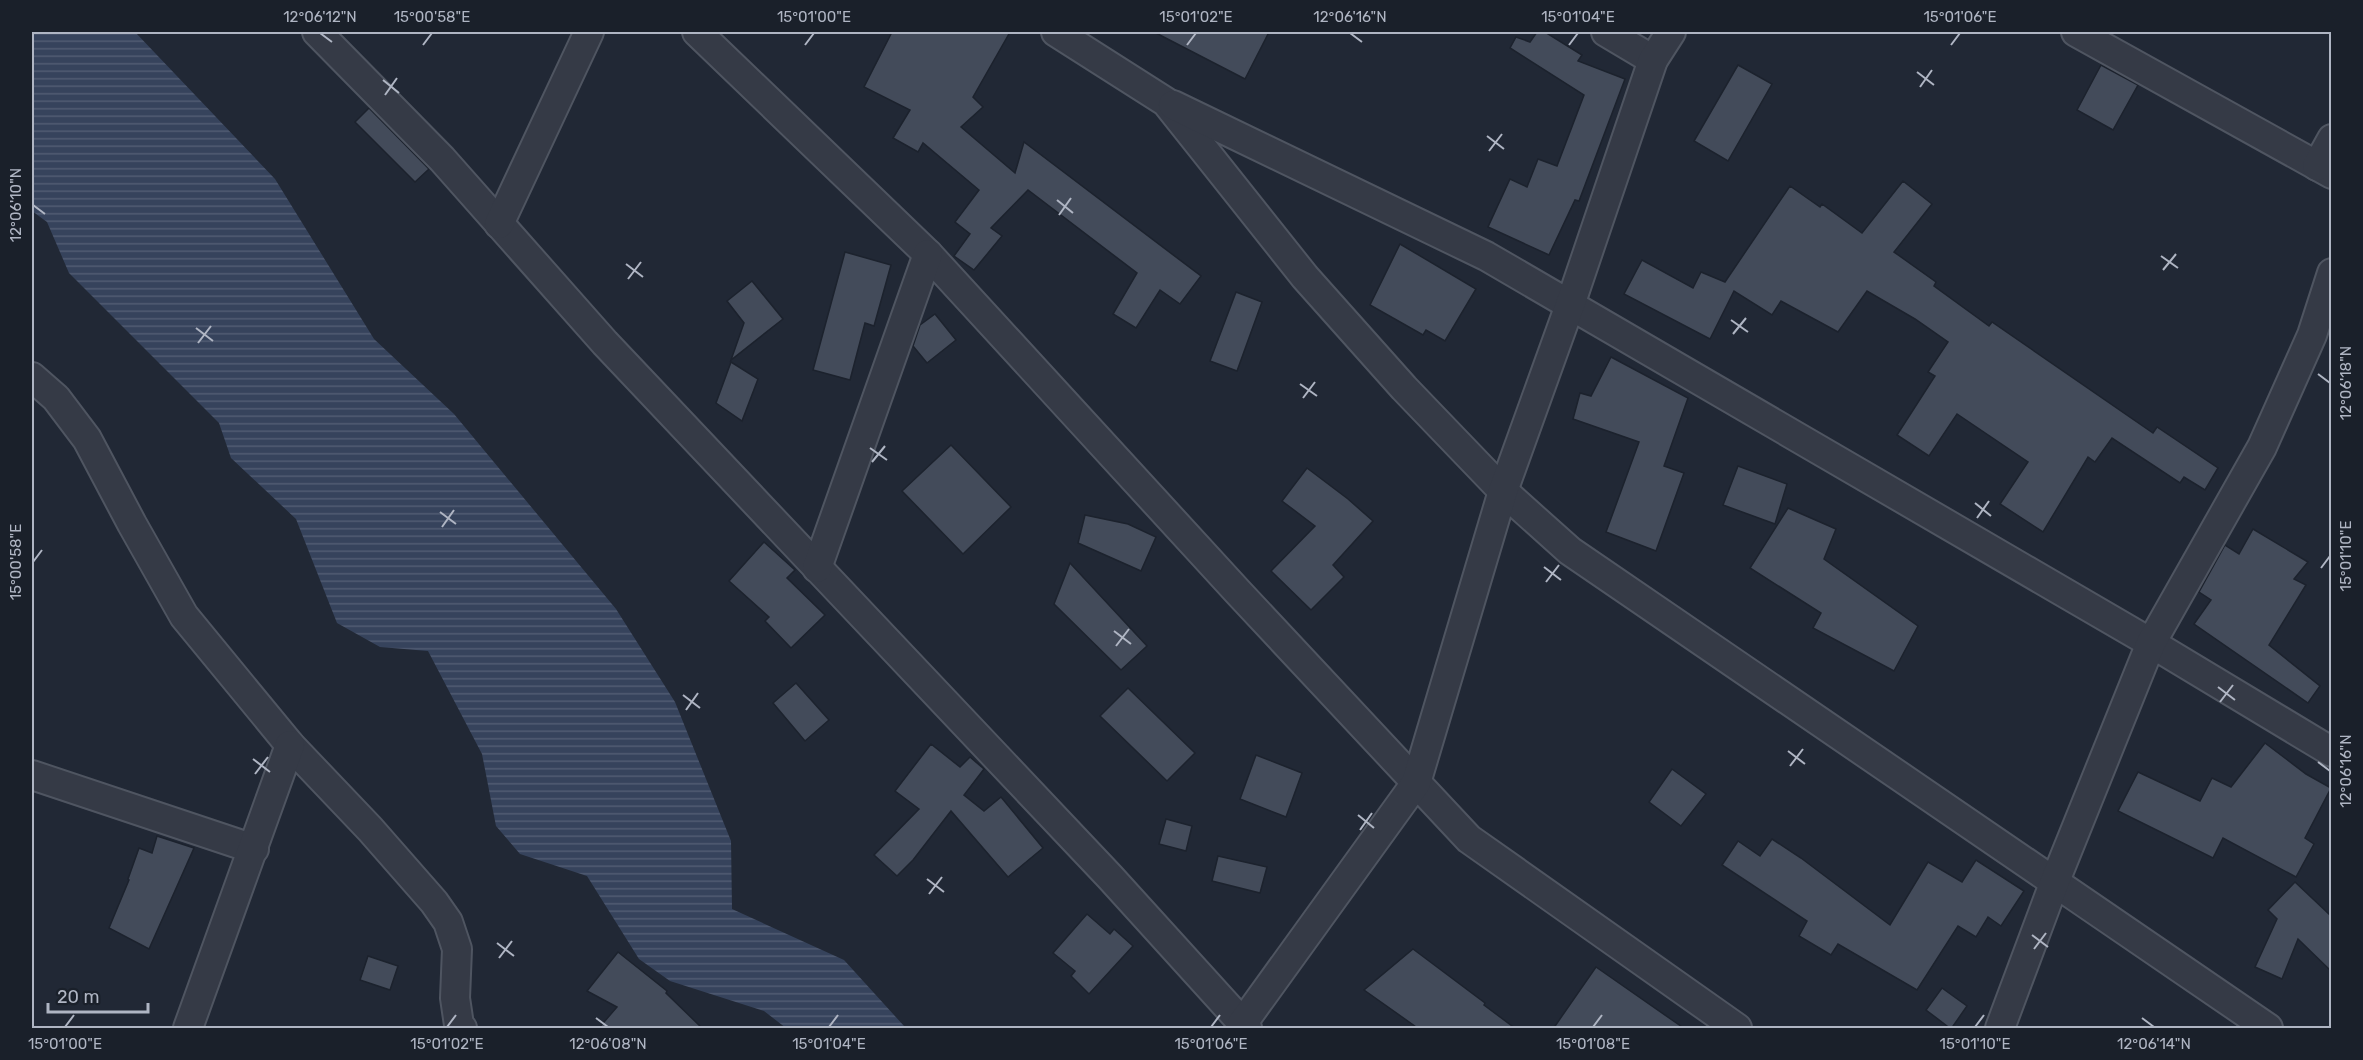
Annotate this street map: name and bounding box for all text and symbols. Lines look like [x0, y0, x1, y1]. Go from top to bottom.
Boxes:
text: 12°06'12"N [283, 8, 357, 26]
text: 15°00'58"E [394, 8, 470, 26]
text: 15°01'00"E [777, 8, 851, 26]
text: 15°01'02"E [1159, 8, 1233, 26]
text: 12°06'16"N [1313, 8, 1387, 26]
text: 15°01'04"E [1541, 8, 1615, 26]
text: 15°01'06"E [1923, 8, 1997, 26]
text: 12°06'10"N [7, 168, 25, 242]
text: 12°06'18"N [2337, 346, 2355, 420]
text: 15°01'10"E [2337, 520, 2355, 592]
text: 15°00'58"E [7, 524, 25, 600]
text: 12°06'16"N [2337, 734, 2355, 808]
scale bar [48, 976, 148, 1014]
text: 20 m [57, 986, 99, 1008]
text: 15°01'00"E [28, 1035, 102, 1053]
text: 15°01'02"E [410, 1035, 484, 1053]
text: 12°06'08"N [569, 1035, 647, 1053]
text: 15°01'04"E [792, 1035, 866, 1053]
text: 15°01'06"E [1174, 1035, 1248, 1053]
text: 15°01'08"E [1556, 1035, 1630, 1053]
text: 15°01'10"E [1939, 1035, 2011, 1053]
text: 12°06'14"N [2117, 1035, 2191, 1053]

